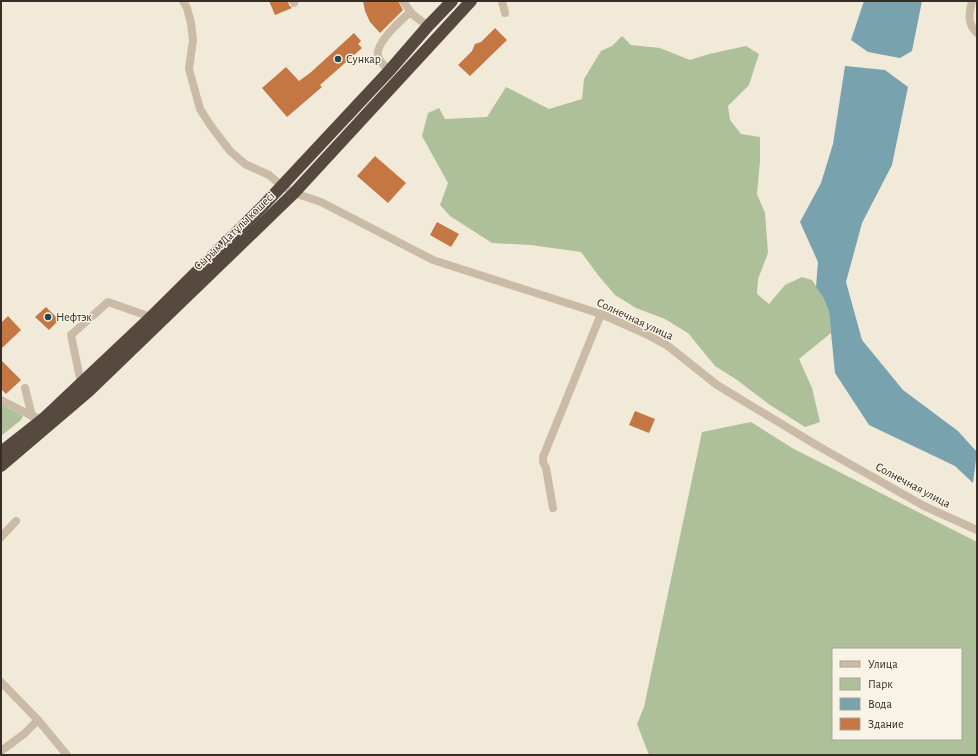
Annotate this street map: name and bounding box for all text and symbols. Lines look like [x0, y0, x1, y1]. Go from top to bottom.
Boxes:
place label: Сункар [346, 53, 381, 66]
marker: Сункар [333, 54, 343, 64]
street label: Сырым Датұлы көшесі [191, 190, 277, 272]
street label: Солнечная улица [594, 296, 676, 343]
place label: Нефтэк [56, 311, 92, 323]
marker: Нефтэк [43, 312, 53, 322]
street label: Солнечная улица [873, 460, 953, 511]
legend [832, 648, 962, 740]
text: Улица [868, 658, 898, 670]
text: Парк [868, 678, 893, 690]
text: Вода [868, 698, 892, 710]
text: Здание [868, 718, 904, 730]

